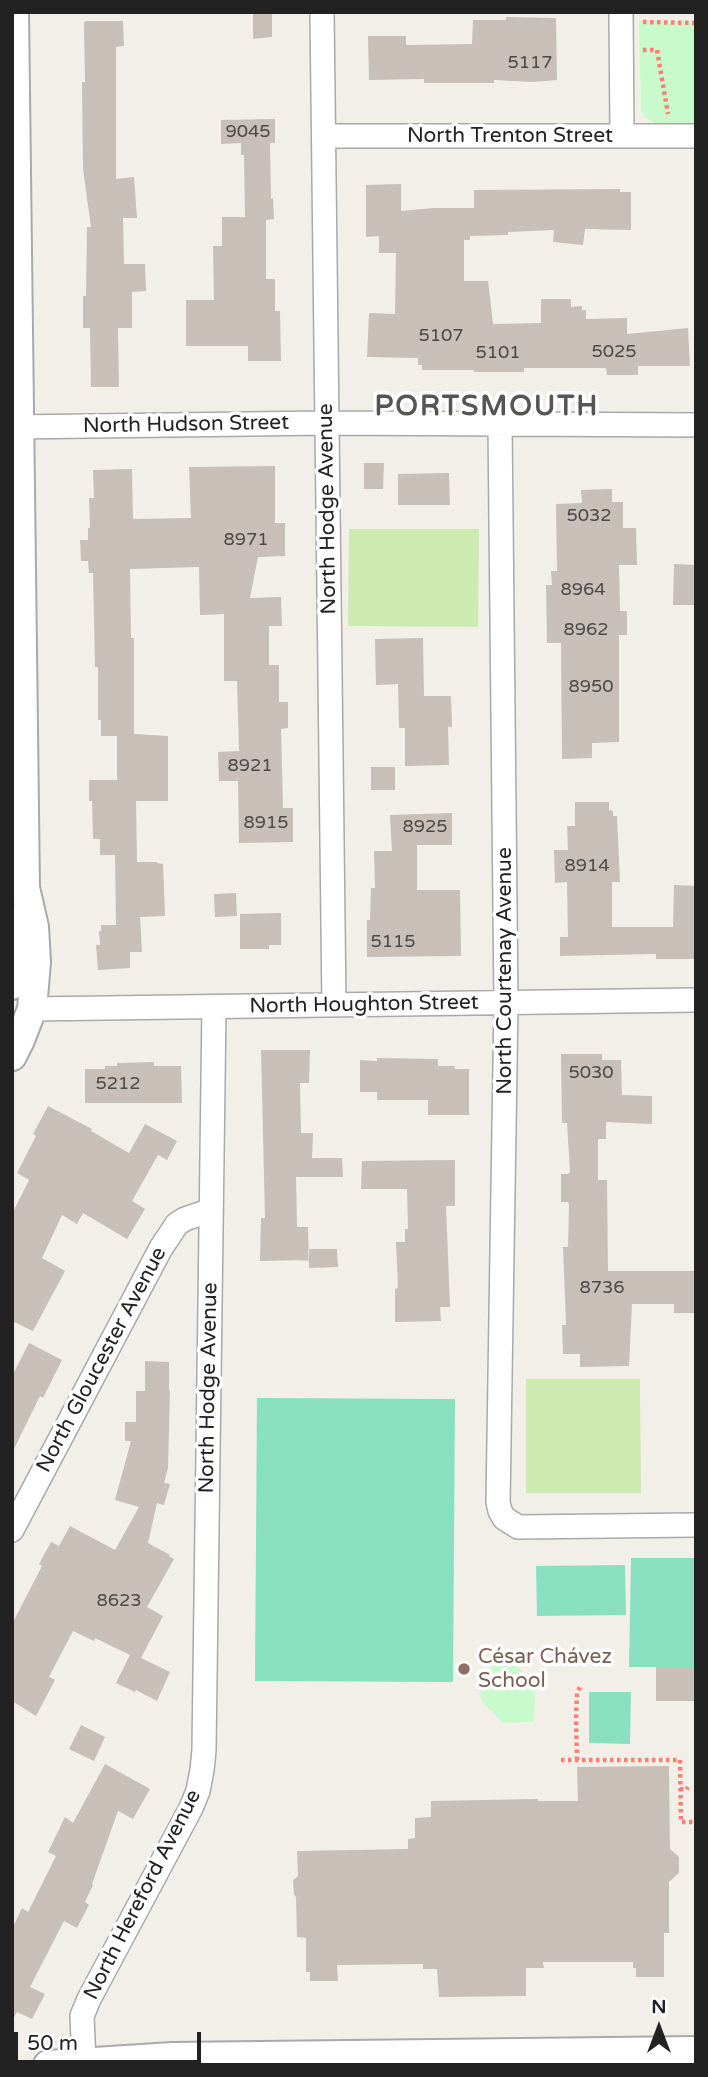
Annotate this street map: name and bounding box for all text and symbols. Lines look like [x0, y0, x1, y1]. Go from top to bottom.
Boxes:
house number: 5117 [507, 52, 553, 74]
house number: 9045 [225, 121, 271, 143]
street label: North Trenton Street [407, 123, 613, 149]
house number: 5107 [418, 325, 464, 347]
house number: 5025 [591, 341, 637, 363]
house number: 5101 [475, 342, 521, 364]
district label: PORTSMOUTH [376, 391, 598, 425]
street label: North Hodge Avenue [314, 403, 342, 615]
street label: North Hudson Street [83, 411, 289, 439]
house number: 5032 [566, 505, 612, 527]
house number: 8971 [223, 529, 269, 551]
house number: 8964 [560, 579, 606, 601]
house number: 8962 [563, 619, 609, 641]
house number: 8950 [568, 676, 614, 698]
house number: 8921 [227, 755, 273, 777]
house number: 8915 [243, 812, 289, 834]
house number: 8925 [402, 816, 448, 838]
street label: North Courtenay Avenue [492, 847, 518, 1095]
house number: 8914 [564, 855, 610, 877]
house number: 5115 [370, 931, 416, 953]
street label: North Houghton Street [249, 990, 479, 1020]
house number: 5030 [568, 1062, 614, 1084]
house number: 5212 [95, 1073, 141, 1095]
street label: North Gloucester Avenue [32, 1243, 172, 1477]
house number: 8736 [579, 1277, 625, 1299]
street label: North Hodge Avenue [195, 1282, 223, 1494]
house number: 8623 [96, 1590, 142, 1612]
place label: César Chávez School [478, 1644, 612, 1694]
marker: César Chávez School [456, 1661, 472, 1677]
street label: North Hereford Avenue [79, 1786, 207, 2004]
north arrow [624, 1993, 694, 2063]
text: N [651, 1996, 667, 2018]
scale bar [18, 2018, 205, 2062]
text: 50 m [27, 2031, 78, 2056]

